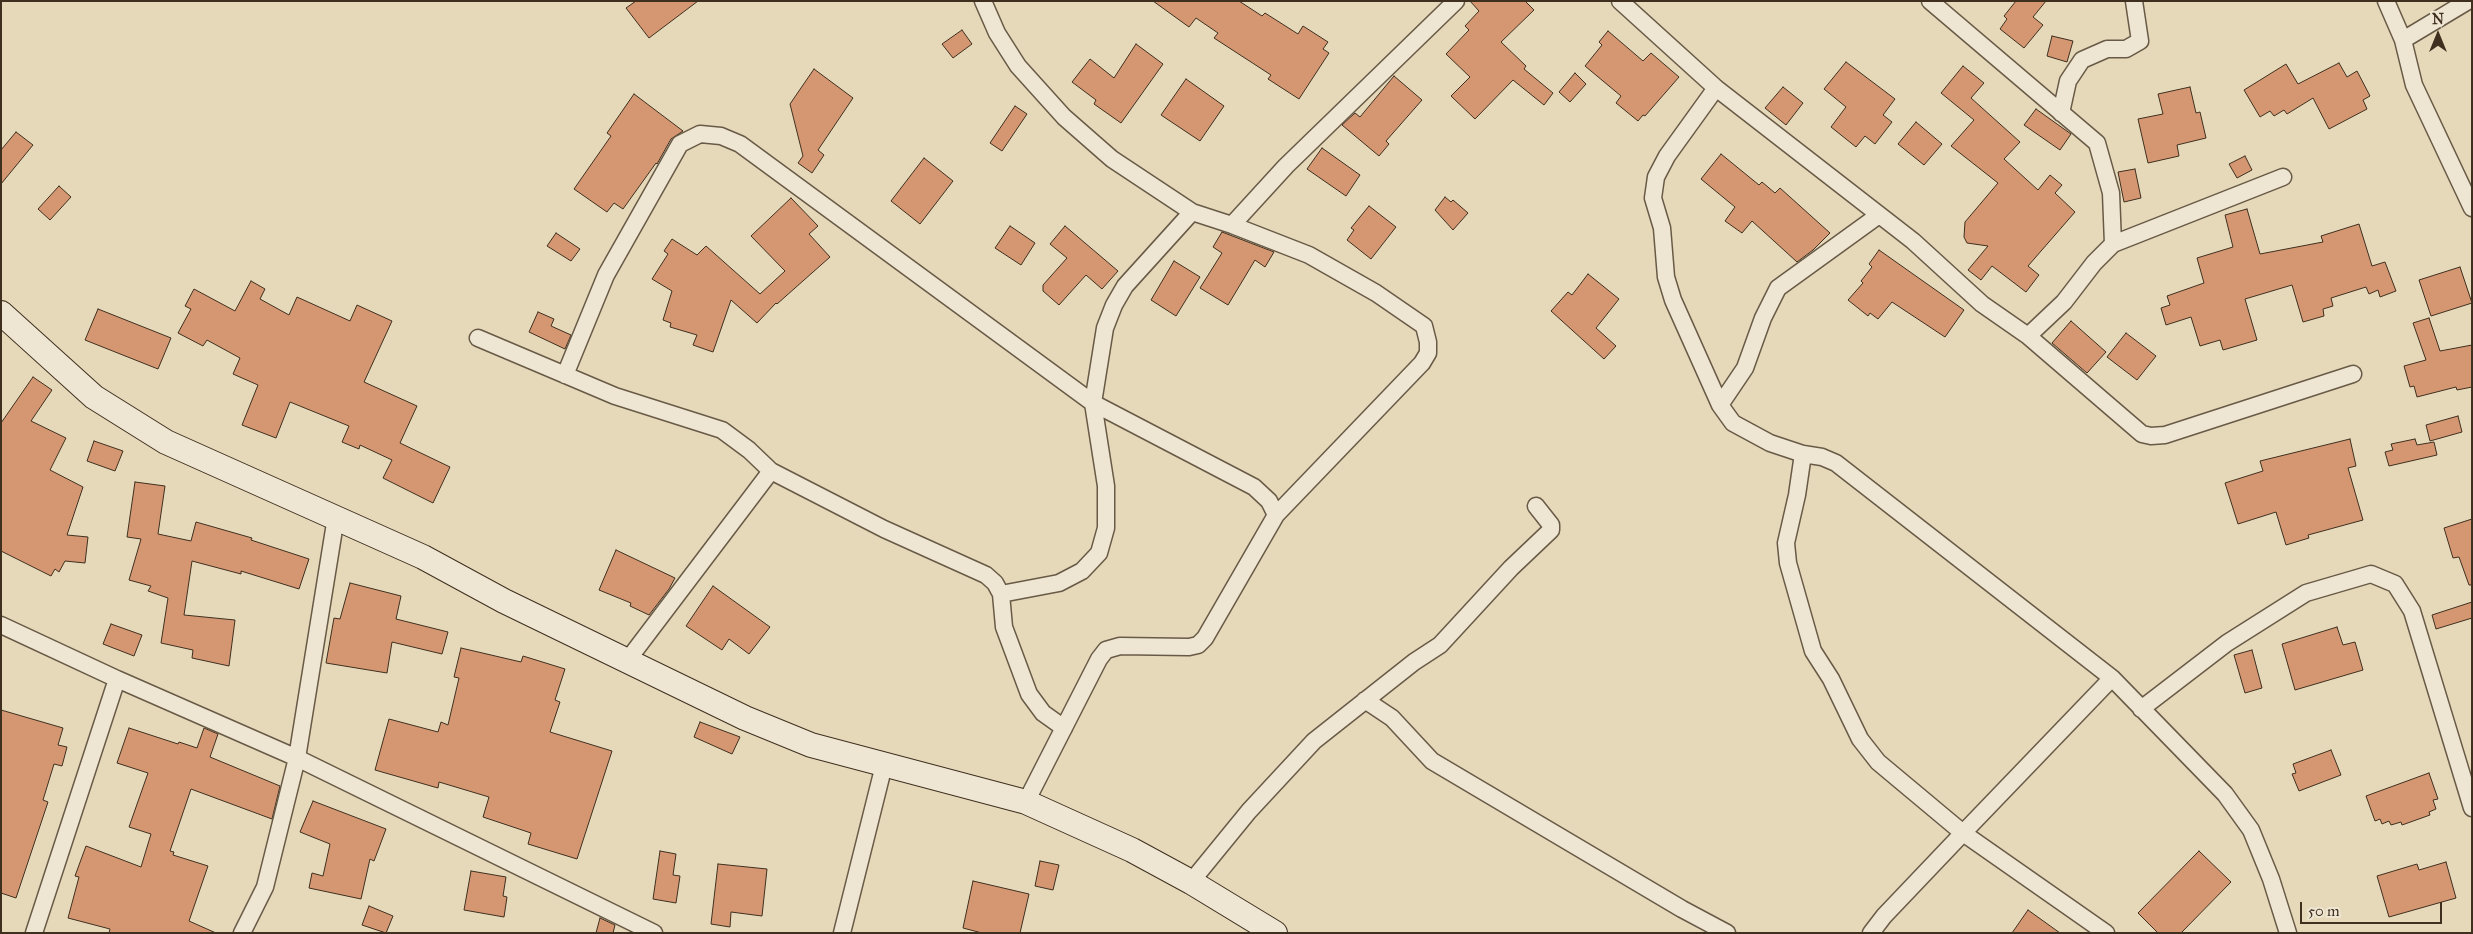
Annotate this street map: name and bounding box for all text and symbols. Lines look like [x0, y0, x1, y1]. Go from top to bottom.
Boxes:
north arrow [2413, 10, 2463, 60]
text: N [2432, 11, 2444, 28]
scale bar [2303, 892, 2446, 924]
text: 50 m [2308, 902, 2340, 920]

